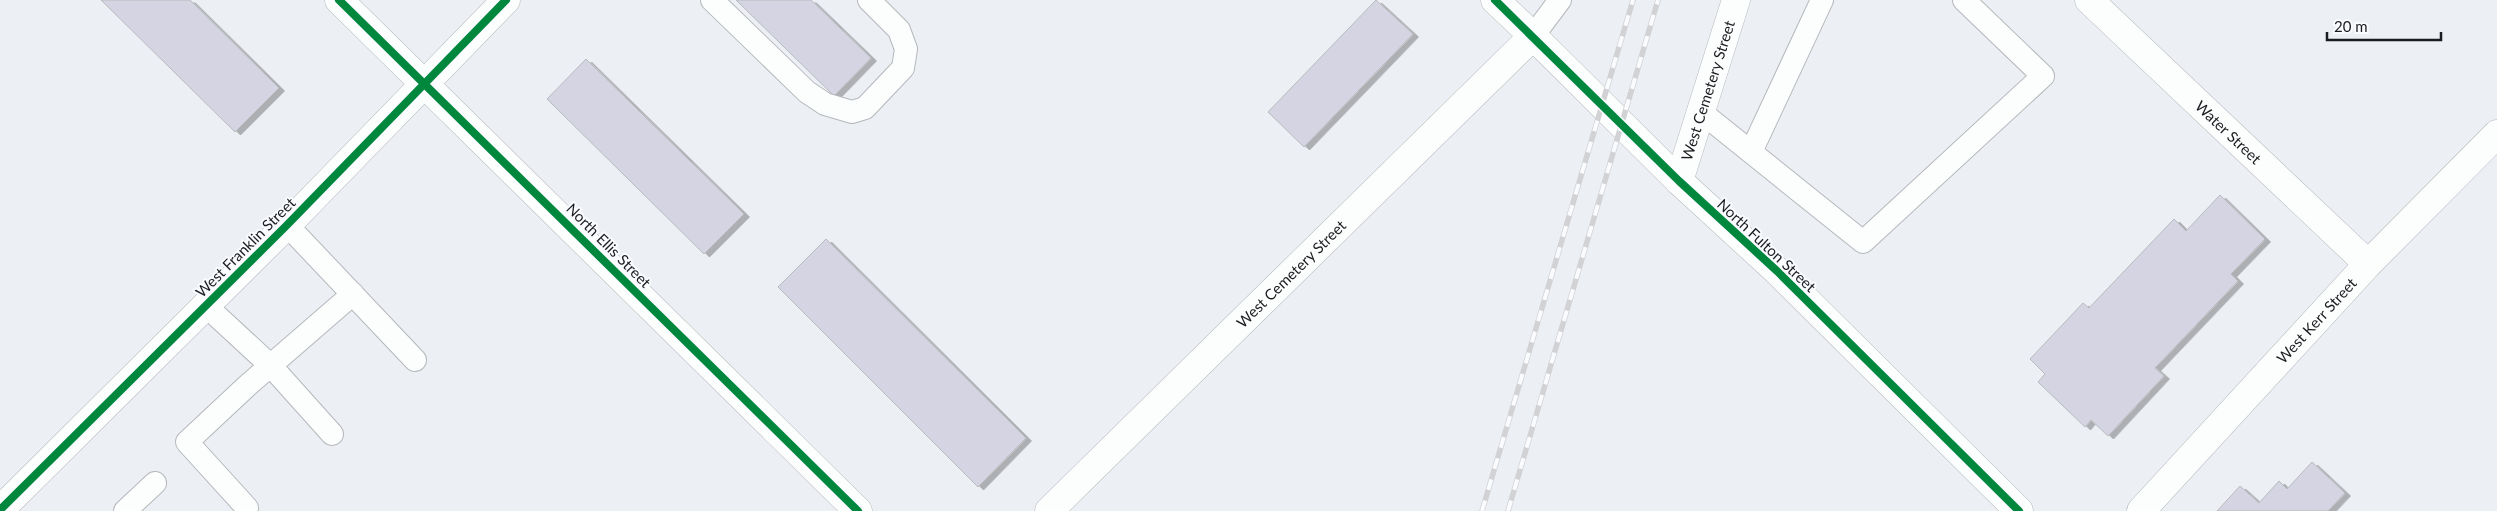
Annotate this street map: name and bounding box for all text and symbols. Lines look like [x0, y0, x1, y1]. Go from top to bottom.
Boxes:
scale bar [2327, 10, 2441, 42]
text: 20 m [2334, 17, 2368, 35]
street label: West Cemetery Street [1677, 18, 1738, 163]
street label: Water Street [2192, 97, 2266, 168]
street label: West Franklin Street [191, 193, 299, 301]
street label: North Fulton Street [1714, 195, 1820, 296]
street label: North Ellis Street [563, 199, 655, 291]
street label: West Cemetery Street [1233, 216, 1350, 331]
street label: West Kerr Street [2273, 273, 2360, 367]

